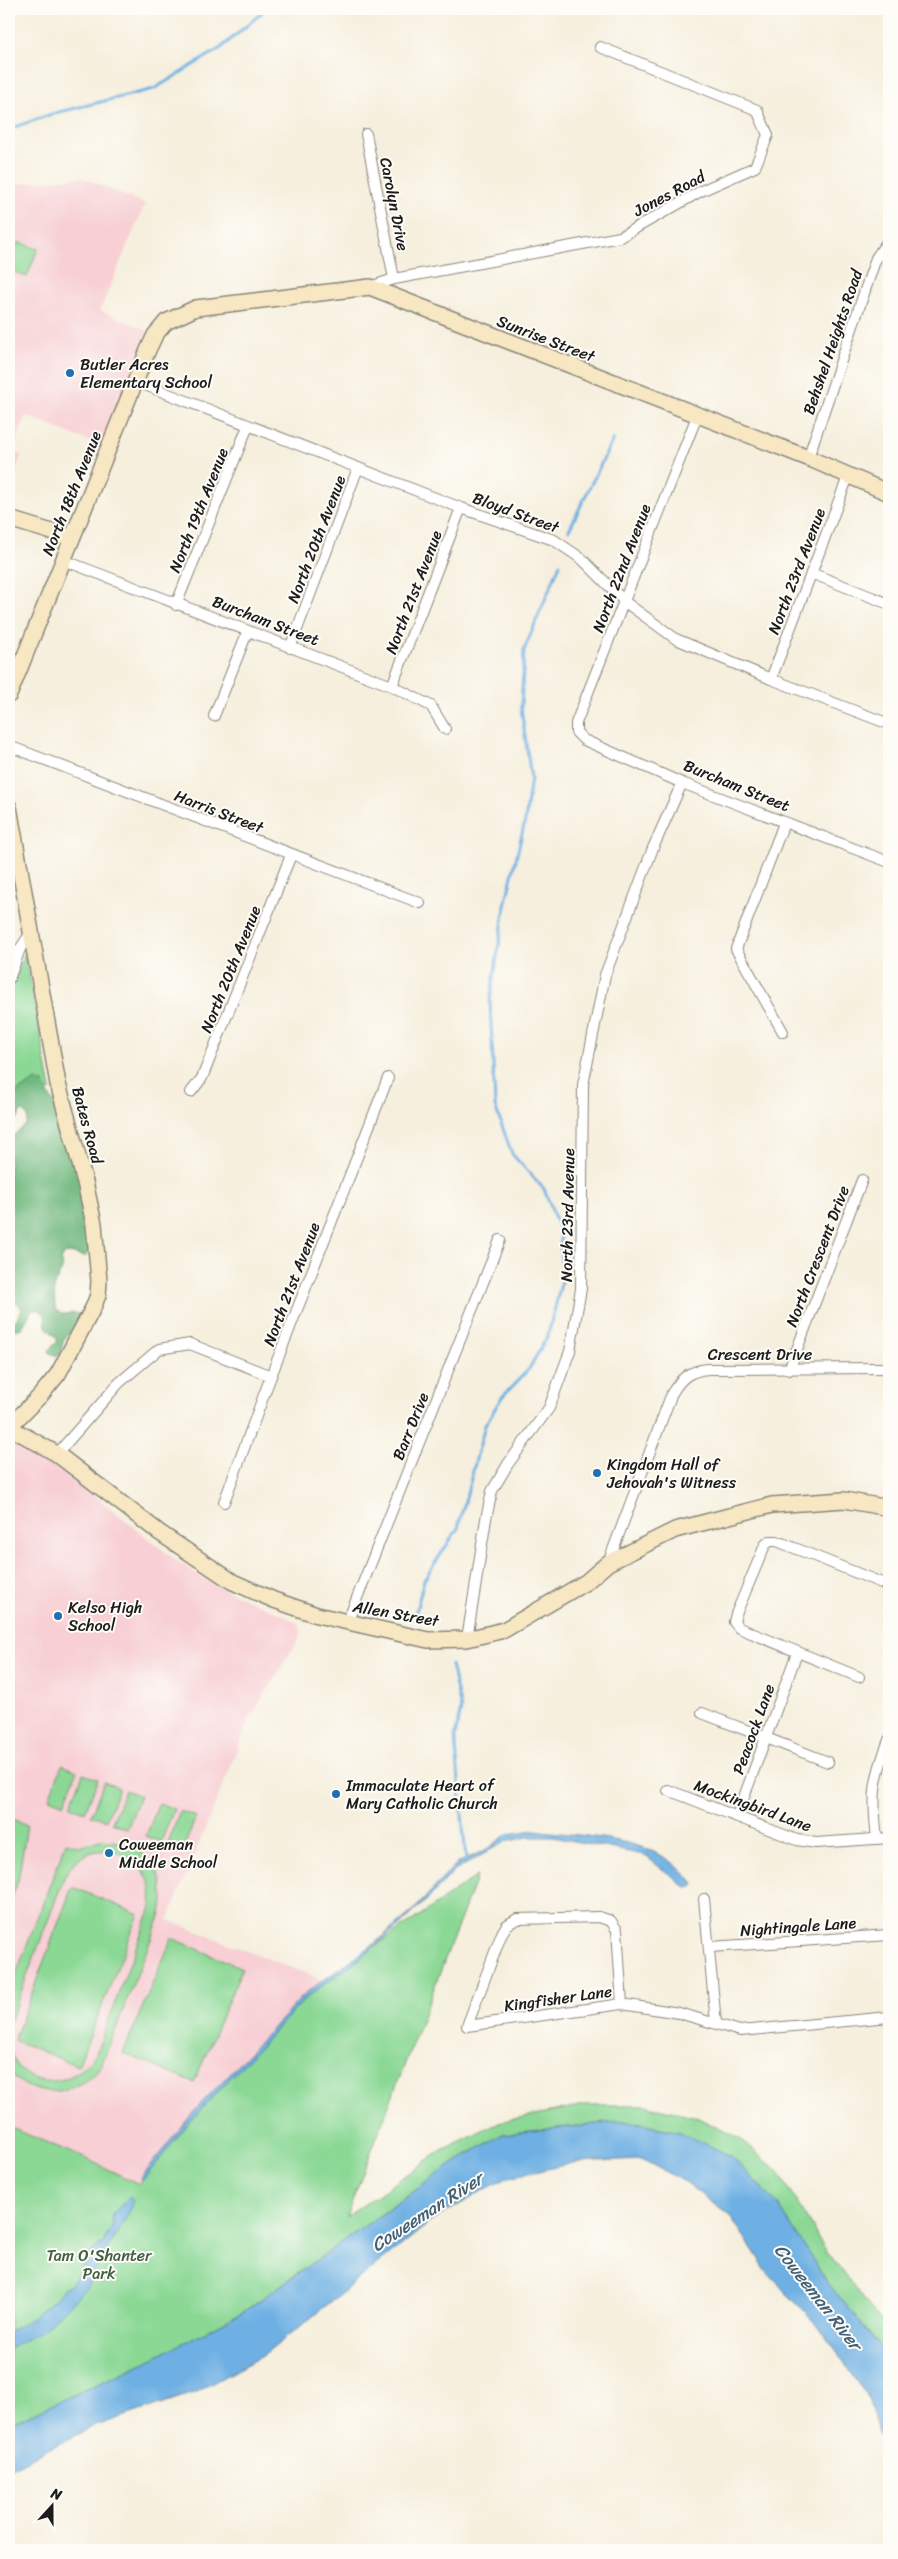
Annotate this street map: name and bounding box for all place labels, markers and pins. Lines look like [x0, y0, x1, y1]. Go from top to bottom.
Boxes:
place label: Butler Acres Elementary School [80, 350, 212, 397]
marker: Butler Acres Elementary School [64, 367, 76, 379]
place label: Kingdom Hall of Jehovah's Witness [606, 1450, 737, 1497]
marker: Kingdom Hall of Jehovah's Witness [591, 1467, 603, 1479]
place label: Kelso High School [68, 1593, 142, 1640]
marker: Kelso High School [52, 1610, 64, 1622]
place label: Immaculate Heart of Mary Catholic Church [345, 1771, 498, 1818]
marker: Immaculate Heart of Mary Catholic Church [330, 1788, 342, 1800]
place label: Coweeman Middle School [119, 1830, 218, 1877]
marker: Coweeman Middle School [103, 1847, 115, 1859]

